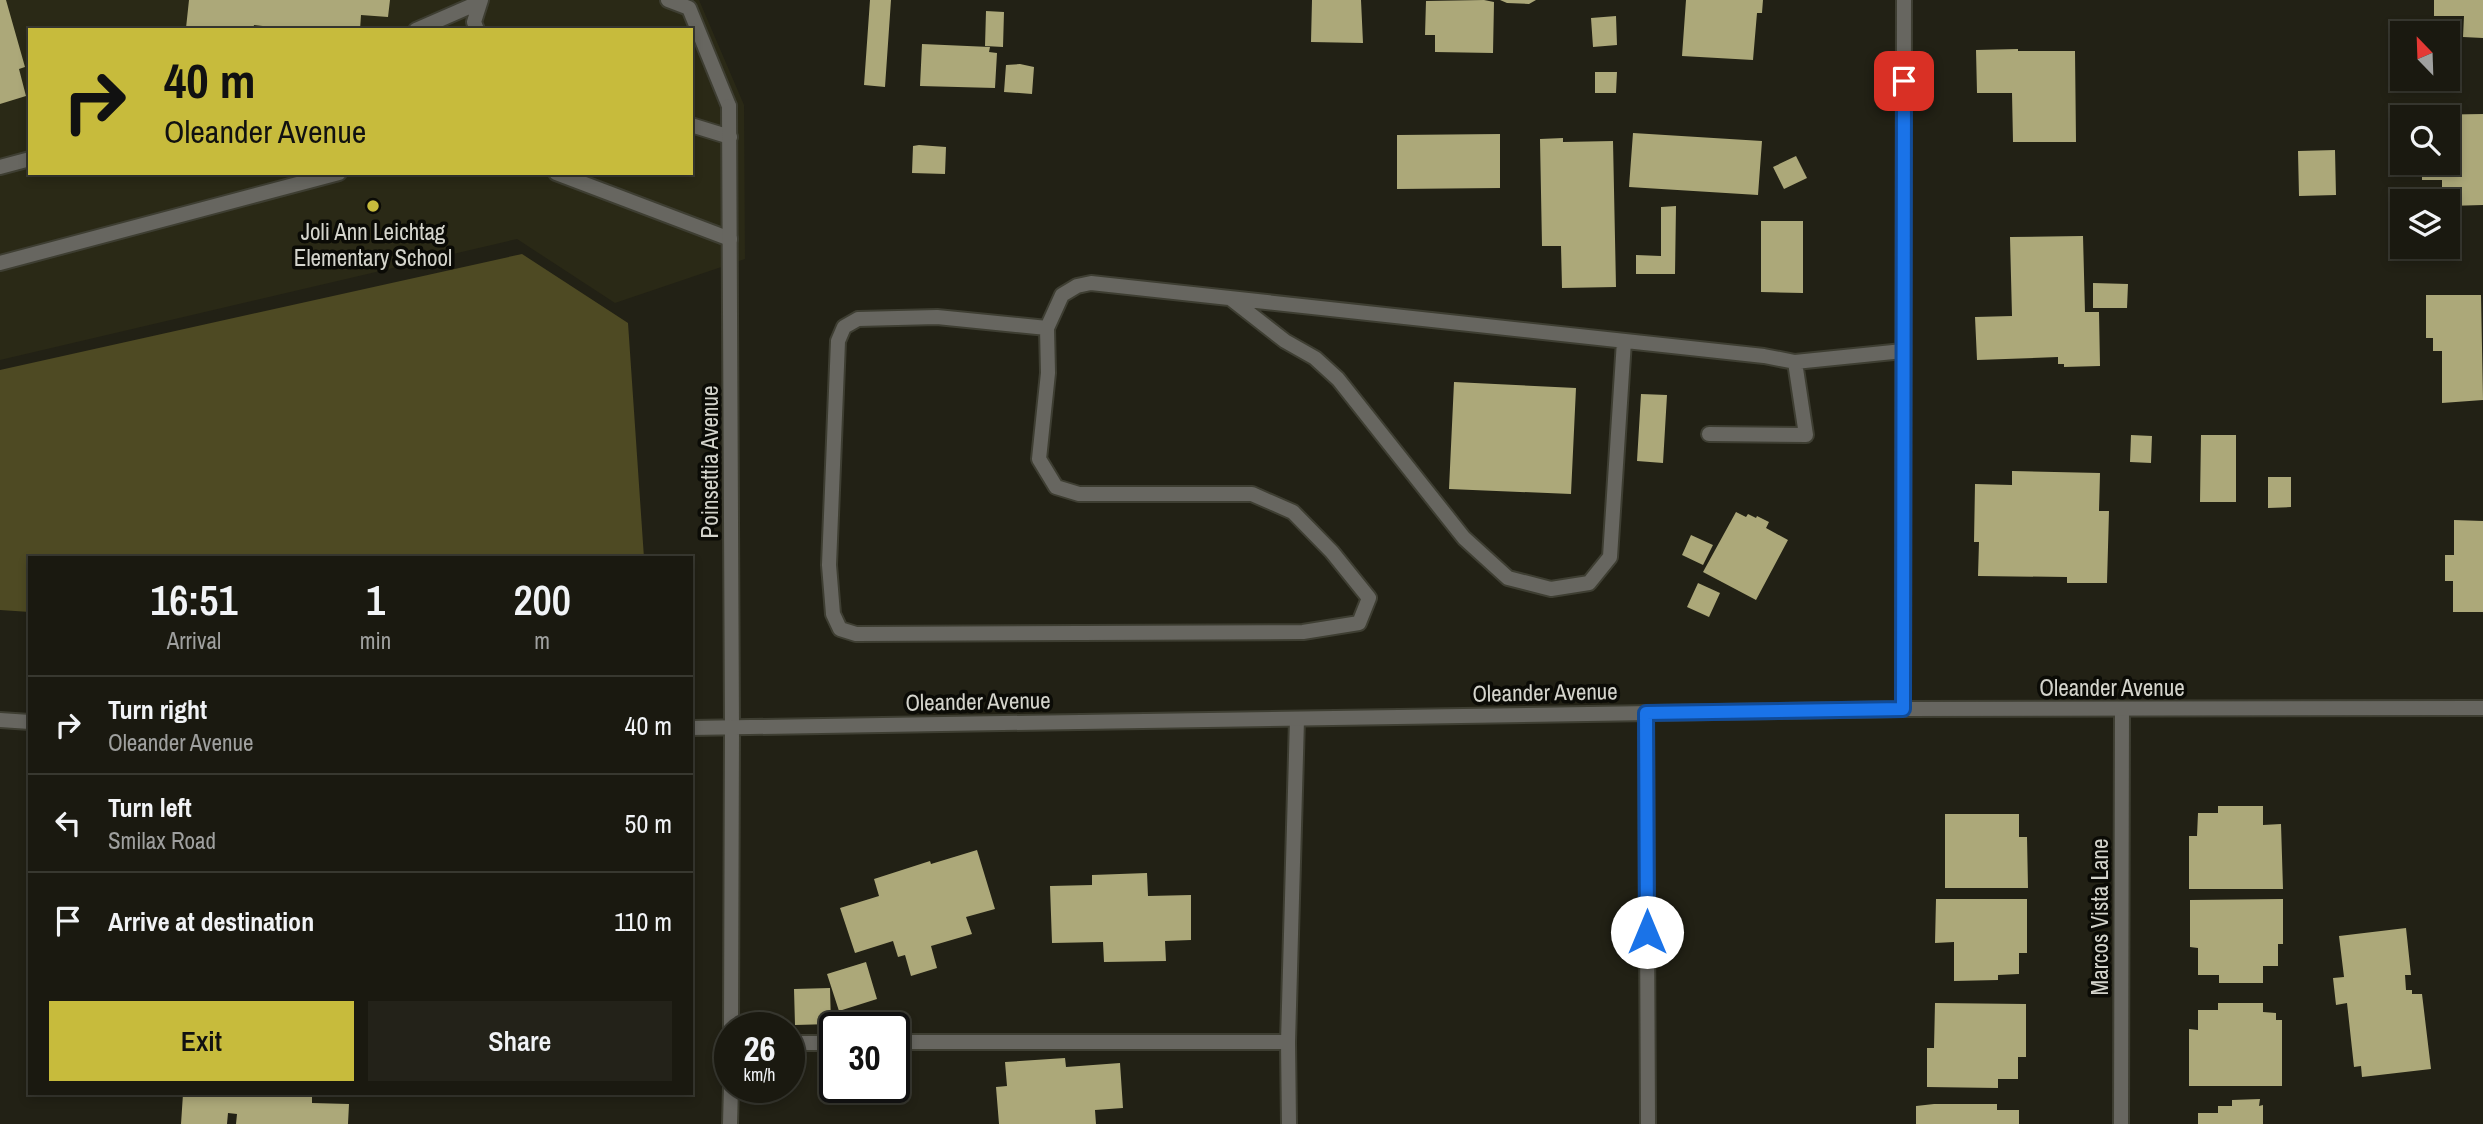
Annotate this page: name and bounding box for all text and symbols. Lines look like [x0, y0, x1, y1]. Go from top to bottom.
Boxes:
north arrow [2390, 21, 2460, 91]
map controls [2390, 21, 2460, 259]
text: 40 m [164, 47, 256, 113]
pin [1874, 51, 1934, 111]
icon: right [49, 56, 140, 147]
icon: arrive [1885, 62, 1923, 100]
button: search [2390, 105, 2460, 175]
text: Oleander Avenue [164, 110, 366, 153]
button: layers [2390, 189, 2460, 259]
marker: Joli Ann Leichtag Elementary School [365, 198, 381, 214]
place label: Joli Ann Leichtag Elementary School [294, 216, 452, 273]
street label: Poinsettia Avenue [694, 386, 725, 538]
text: 16:51 [150, 572, 238, 628]
text: 1 [366, 572, 385, 628]
text: 200 [513, 572, 571, 628]
text: Arrival [167, 625, 221, 656]
text: min [360, 625, 391, 656]
text: m [534, 625, 550, 656]
street label: Oleander Avenue [2039, 672, 2185, 703]
street label: Oleander Avenue [1472, 675, 1618, 709]
street label: Oleander Avenue [905, 684, 1051, 718]
text: Turn right [108, 692, 207, 727]
icon: right [49, 706, 87, 744]
text: 40 m [625, 708, 672, 743]
text: Oleander Avenue [108, 727, 253, 758]
text: Turn left [108, 790, 192, 825]
icon: left [49, 804, 87, 842]
text: 50 m [625, 806, 672, 841]
text: Smilax Road [108, 825, 216, 856]
street label: Marcos Vista Lane [2084, 839, 2115, 995]
position arrow [1610, 895, 1684, 969]
icon: arrive [49, 902, 87, 940]
text: Arrive at destination [108, 904, 314, 939]
text: 110 m [614, 904, 672, 939]
button: Exit [49, 1001, 354, 1081]
button: Share [368, 1001, 672, 1081]
speed limit sign: 30 [819, 1012, 910, 1103]
text: 26 [744, 1025, 775, 1072]
text: km/h [744, 1062, 776, 1087]

